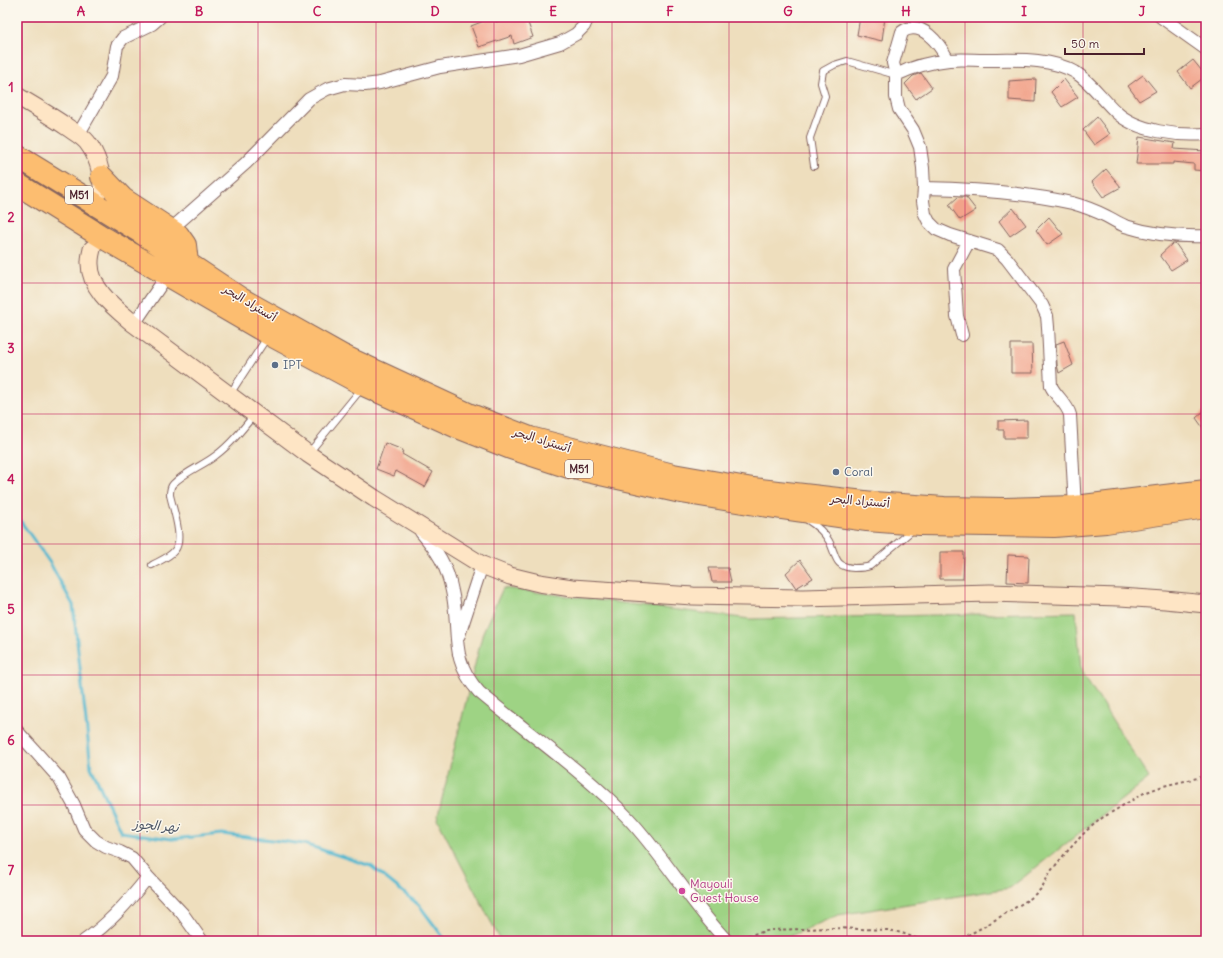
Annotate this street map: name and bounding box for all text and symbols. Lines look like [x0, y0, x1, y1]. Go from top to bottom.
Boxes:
text: A [77, 3, 86, 20]
text: B [195, 3, 204, 20]
text: C [313, 3, 322, 20]
text: D [430, 3, 440, 20]
text: E [549, 3, 557, 20]
text: F [666, 3, 674, 20]
text: G [783, 3, 793, 20]
text: H [901, 3, 911, 20]
text: I [1021, 3, 1027, 20]
text: J [1139, 3, 1146, 20]
scale bar [1065, 30, 1144, 56]
text: 50 m [1071, 36, 1100, 51]
text: 1 [8, 79, 14, 96]
road number: M51 [65, 186, 93, 204]
text: 2 [7, 209, 15, 226]
street label: أتستراد البحر [219, 280, 280, 325]
text: 3 [7, 340, 15, 357]
place label: IPT [283, 357, 302, 372]
marker: IPT [270, 360, 280, 370]
street label: أتستراد البحر [510, 423, 573, 456]
road number: M51 [565, 460, 593, 478]
place label: Coral [844, 464, 873, 479]
marker: Coral [831, 467, 841, 477]
text: 4 [7, 471, 15, 488]
street label: أتستراد البحر [829, 490, 891, 512]
text: 5 [7, 601, 15, 618]
text: 6 [7, 732, 15, 749]
water label: نهر الجوز [131, 815, 181, 836]
text: 7 [8, 862, 15, 879]
place label: Mayouli Guest House [690, 876, 759, 905]
marker: Mayouli Guest House [677, 886, 687, 896]

